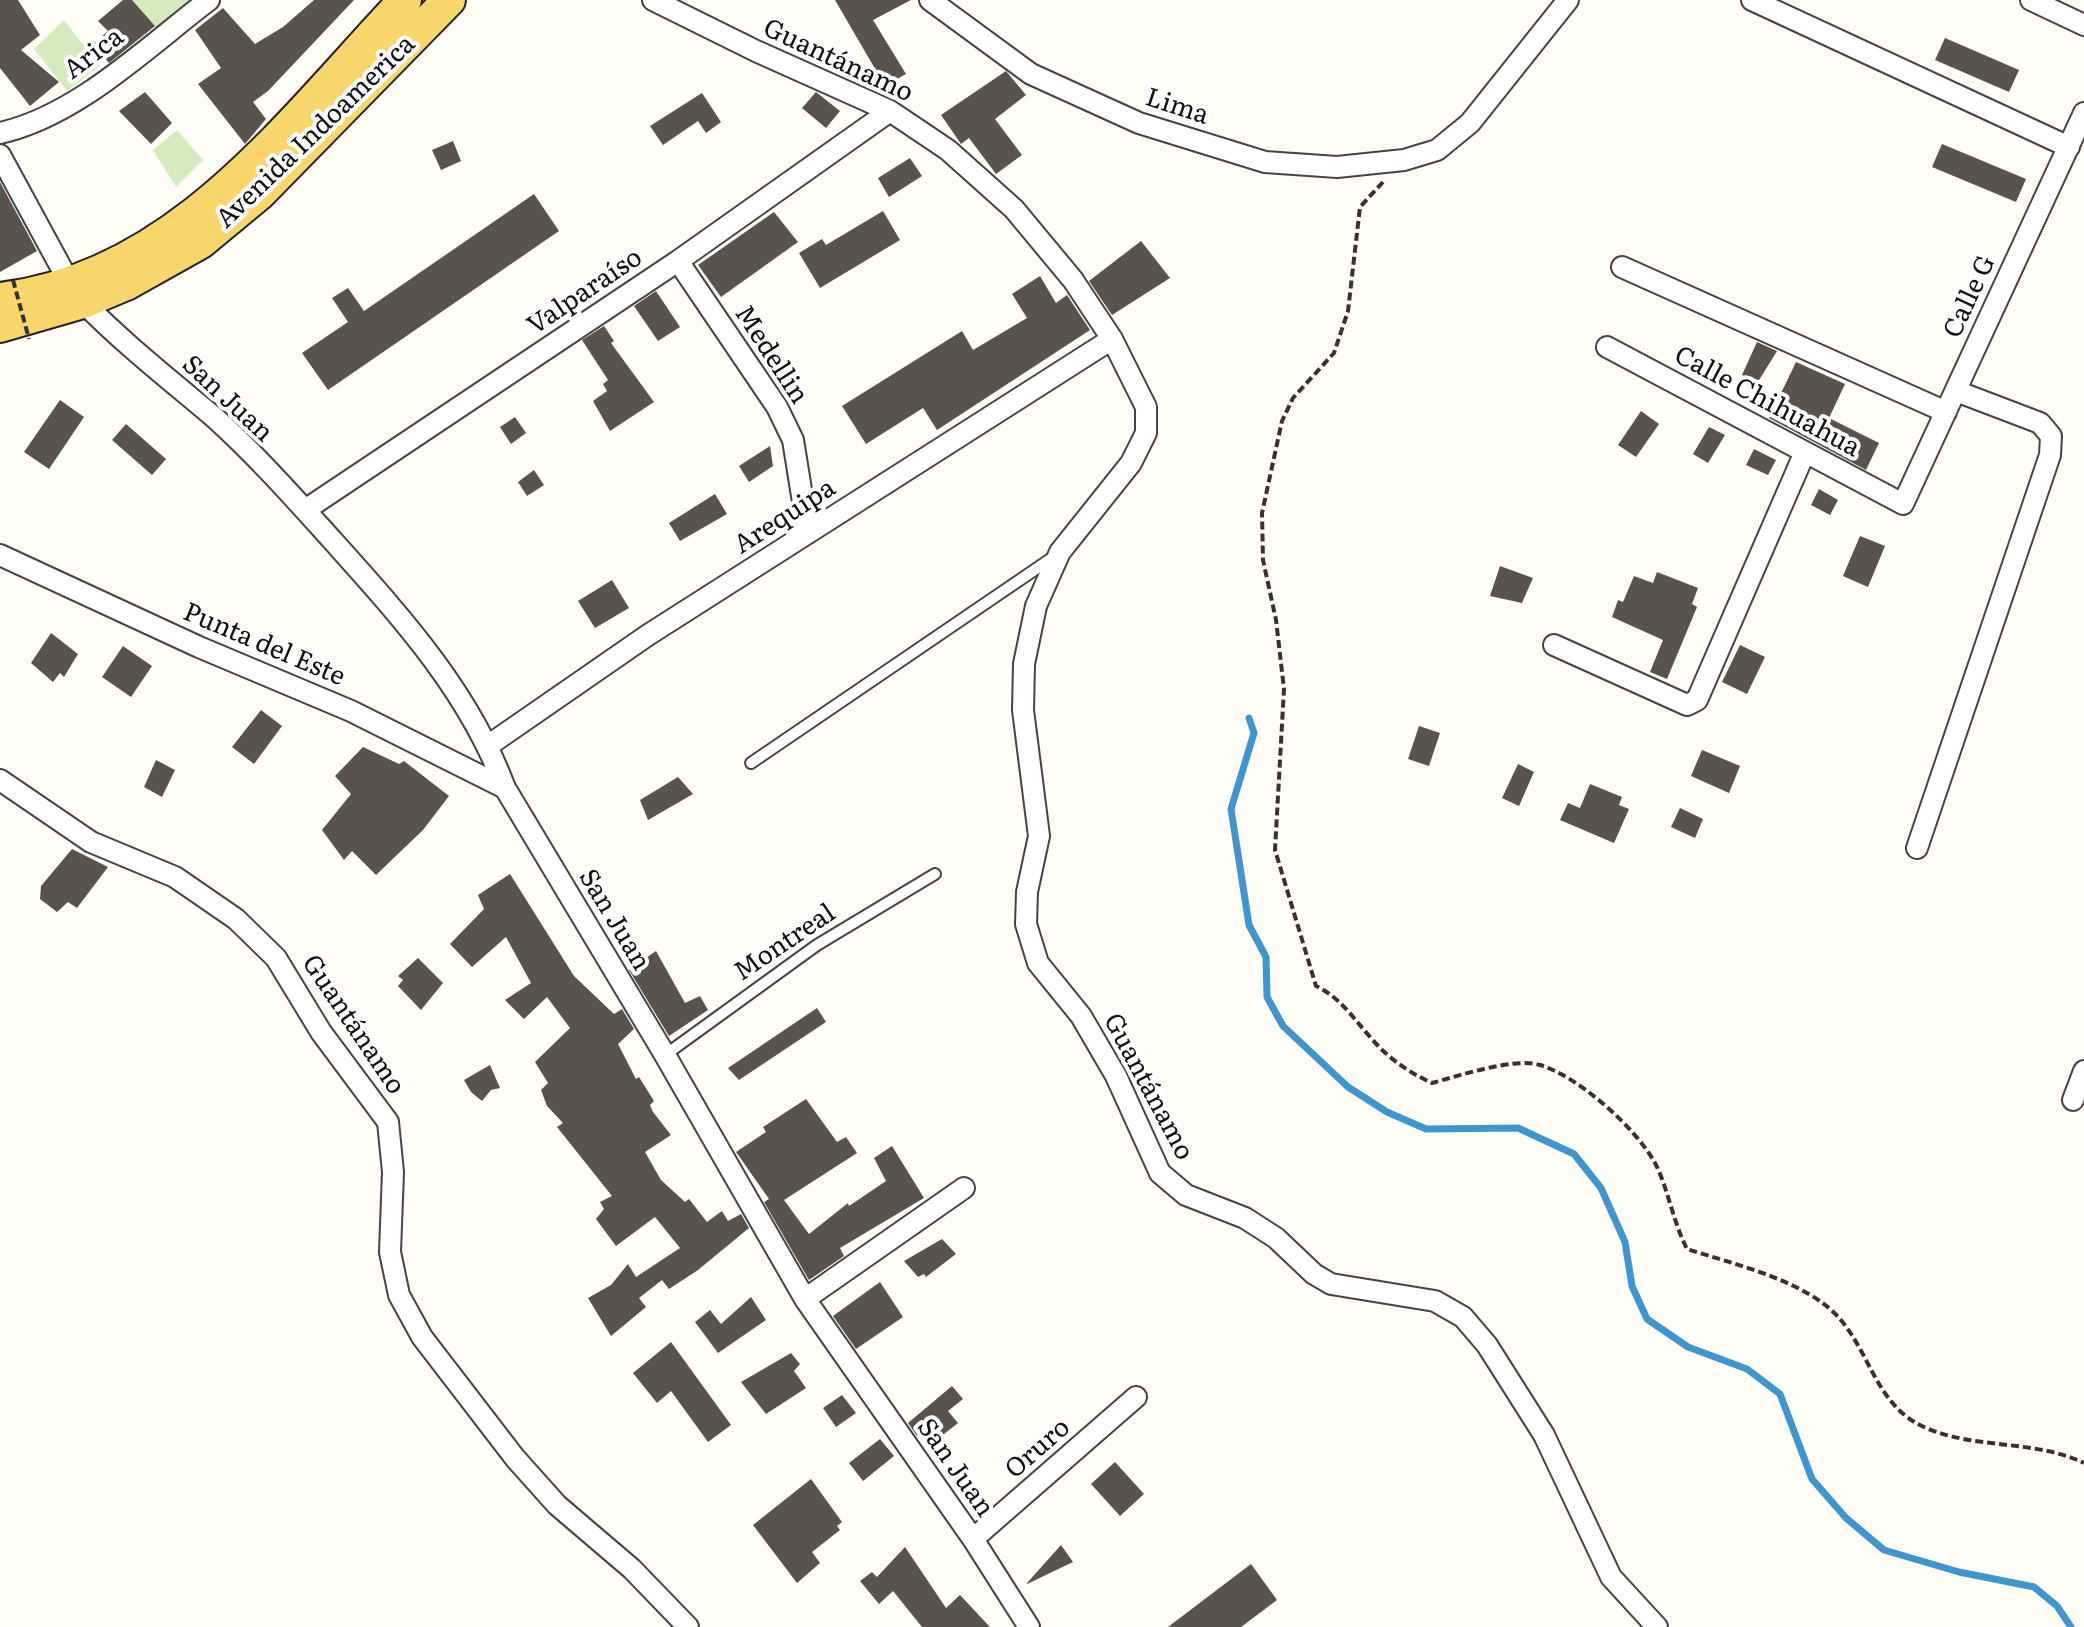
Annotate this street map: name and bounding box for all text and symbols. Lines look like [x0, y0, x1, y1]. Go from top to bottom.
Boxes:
street label: Guantánamo [758, 13, 918, 109]
street label: Arica [58, 22, 130, 86]
street label: Avenida Indoamerica [210, 29, 422, 235]
street label: Lima [1142, 82, 1212, 132]
street label: Valparaíso [522, 242, 648, 342]
street label: Calle G [1937, 251, 2003, 343]
street label: Medellin [728, 300, 814, 410]
street label: Calle Chihuahua [1669, 340, 1865, 464]
street label: San Juan [175, 349, 279, 449]
street label: Arequipa [728, 473, 842, 561]
street label: Punta del Este [178, 597, 350, 693]
street label: San Juan [572, 864, 656, 976]
street label: Montreal [729, 898, 841, 988]
street label: Guantánamo [295, 949, 411, 1101]
street label: Guantánamo [1096, 1008, 1200, 1166]
street label: Oruro [999, 1412, 1077, 1486]
street label: San Juan [910, 1413, 1000, 1523]

